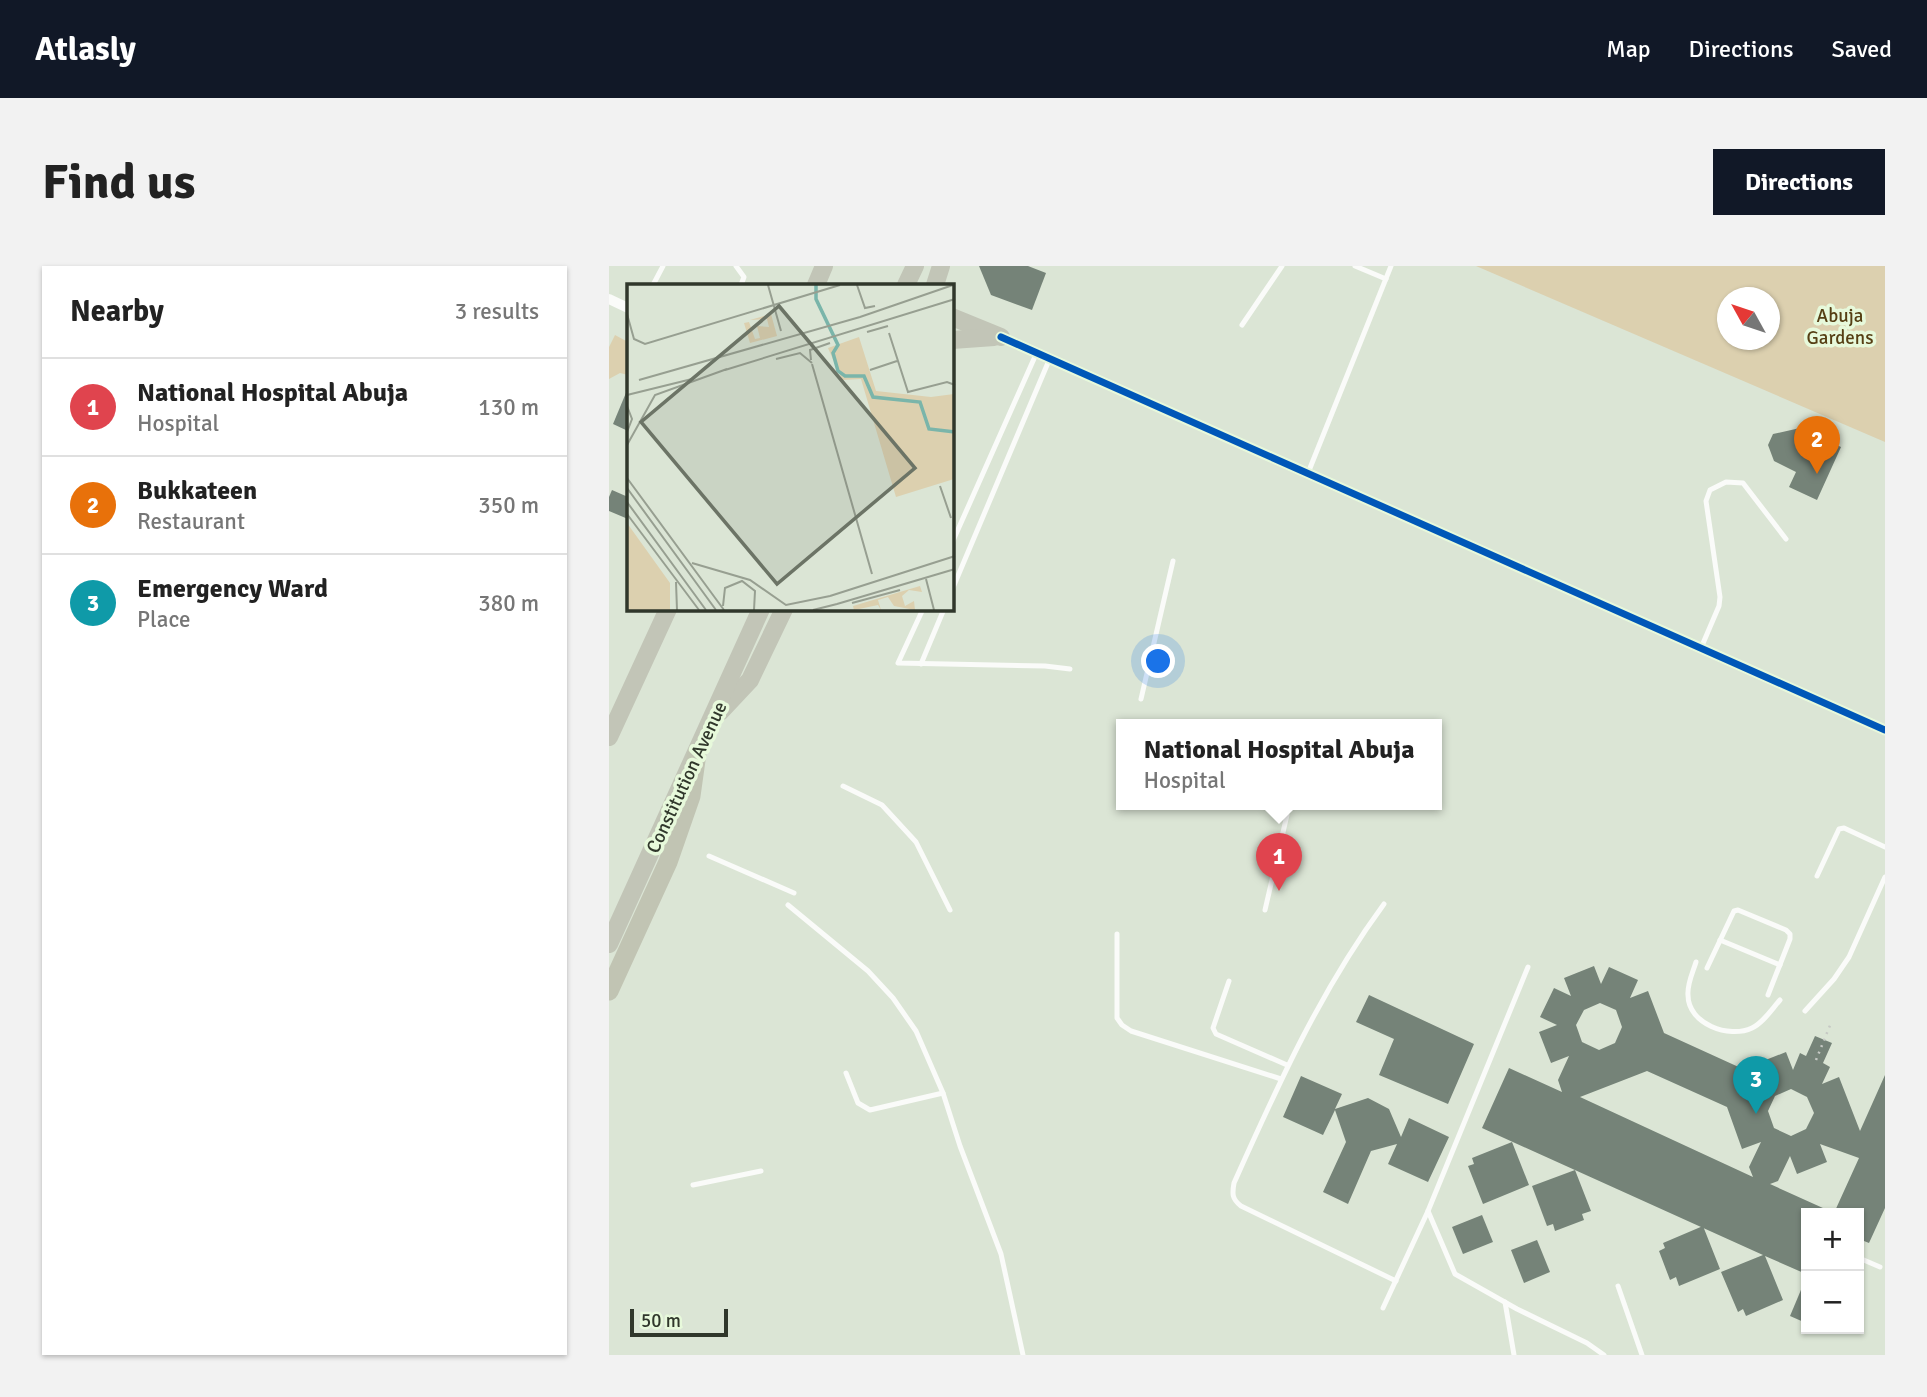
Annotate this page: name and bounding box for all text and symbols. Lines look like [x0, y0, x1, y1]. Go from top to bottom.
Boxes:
text: Atlasly [35, 29, 136, 70]
text: Map [1606, 34, 1651, 64]
text: Directions [1689, 34, 1794, 64]
text: Saved [1832, 34, 1892, 64]
button: Directions [1713, 149, 1885, 215]
text: Find us [42, 152, 195, 212]
inset map [627, 284, 954, 611]
north arrow [1717, 287, 1780, 350]
text: Nearby [70, 293, 164, 330]
text: 3 results [455, 297, 539, 326]
park label: Abuja Gardens [1807, 304, 1873, 350]
text: National Hospital Abuja [137, 377, 408, 409]
text: 1 [87, 393, 99, 422]
text: 130 m [478, 393, 539, 422]
text: Hospital [137, 409, 219, 438]
pin: 2 [1794, 416, 1840, 474]
text: Bukkateen [137, 475, 257, 507]
text: 2 [87, 491, 99, 520]
text: 350 m [478, 491, 539, 520]
text: Restaurant [137, 507, 245, 536]
text: Emergency Ward [137, 573, 328, 605]
text: 3 [87, 589, 99, 618]
text: 380 m [478, 589, 539, 618]
text: Place [137, 605, 191, 634]
your location [1141, 644, 1175, 678]
street label: Constitution Avenue [641, 698, 733, 857]
popup [1116, 719, 1442, 810]
text: National Hospital Abuja [1143, 734, 1415, 766]
text: Hospital [1143, 766, 1226, 795]
pin: 1 [1256, 833, 1302, 891]
pin: 3 [1733, 1056, 1779, 1114]
map controls [1801, 1208, 1864, 1334]
button: + [1801, 1208, 1864, 1271]
button: − [1801, 1271, 1864, 1334]
scale bar [630, 1306, 728, 1338]
text: 50 m [641, 1309, 681, 1333]

